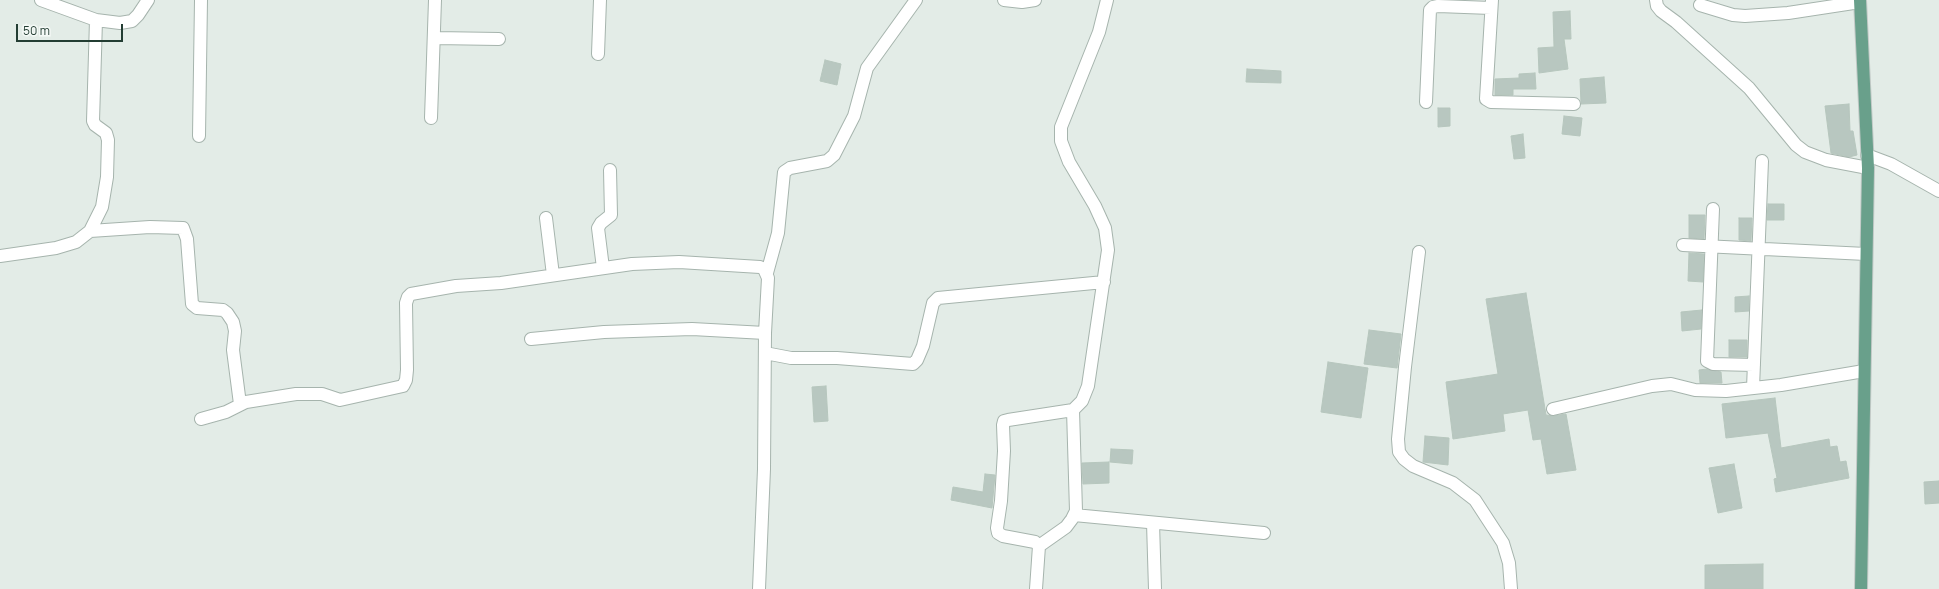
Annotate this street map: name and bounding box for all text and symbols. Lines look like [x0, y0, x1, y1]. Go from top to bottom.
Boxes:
scale bar [18, 16, 125, 42]
text: 50 m [23, 22, 50, 39]

